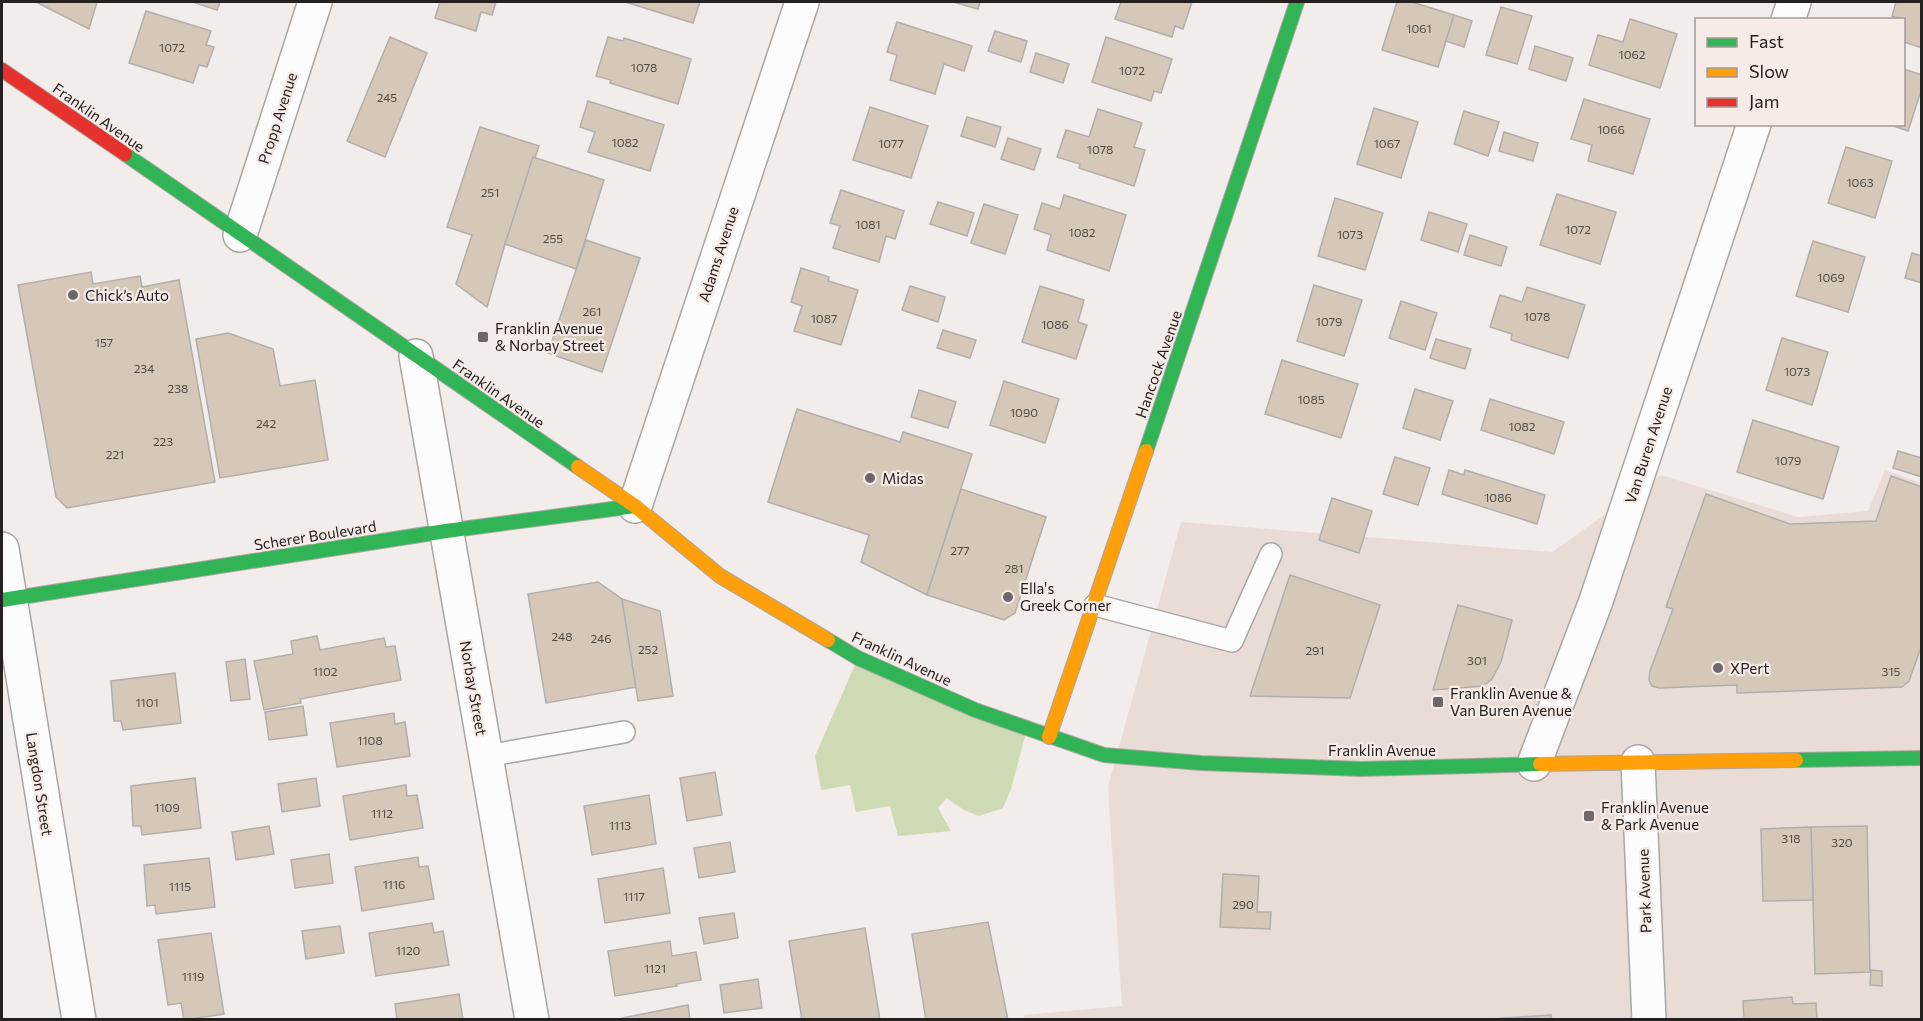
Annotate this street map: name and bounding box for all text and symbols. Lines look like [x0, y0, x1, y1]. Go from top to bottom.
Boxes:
legend [1695, 18, 1905, 126]
house number: 1061 [1406, 21, 1432, 35]
text: Fast [1749, 30, 1784, 52]
house number: 1072 [159, 40, 185, 54]
house number: 1062 [1619, 47, 1646, 61]
house number: 1078 [631, 60, 657, 74]
text: Slow [1749, 60, 1789, 82]
house number: 1072 [1119, 63, 1145, 77]
street label: Propp Avenue [254, 70, 300, 166]
street label: Franklin Avenue [50, 79, 148, 155]
house number: 245 [377, 90, 397, 104]
text: Jam [1749, 90, 1779, 112]
house number: 1066 [1597, 122, 1625, 136]
house number: 1082 [612, 135, 639, 149]
house number: 1077 [878, 136, 904, 150]
house number: 1067 [1374, 136, 1400, 150]
house number: 1078 [1087, 142, 1113, 156]
house number: 1063 [1846, 175, 1874, 189]
house number: 251 [481, 185, 499, 199]
street label: Adams Avenue [694, 204, 742, 304]
house number: 1081 [855, 217, 881, 231]
house number: 1072 [1565, 222, 1591, 236]
house number: 1082 [1069, 225, 1096, 239]
house number: 1073 [1337, 227, 1363, 241]
house number: 255 [543, 231, 563, 245]
house number: 1069 [1817, 270, 1845, 284]
place label: Chick’s Auto [85, 286, 169, 304]
marker: Chick’s Auto [66, 288, 80, 302]
house number: 261 [582, 304, 602, 318]
street label: Hancock Avenue [1131, 308, 1185, 420]
house number: 1078 [1524, 309, 1550, 323]
house number: 1087 [811, 311, 837, 325]
house number: 1079 [1316, 314, 1342, 328]
house number: 1086 [1041, 317, 1069, 331]
place label: Franklin Avenue & Norbay Street [495, 319, 605, 354]
marker: Franklin Avenue & Norbay Street [476, 330, 490, 344]
house number: 157 [95, 335, 113, 349]
street label: Franklin Avenue [450, 355, 548, 431]
house number: 234 [134, 361, 154, 375]
house number: 1073 [1784, 364, 1810, 378]
house number: 238 [168, 381, 188, 395]
street label: Van Buren Avenue [1621, 384, 1675, 506]
house number: 1085 [1297, 392, 1325, 406]
house number: 1090 [1010, 405, 1038, 419]
house number: 242 [256, 416, 276, 430]
house number: 1082 [1509, 419, 1536, 433]
house number: 223 [153, 434, 173, 448]
house number: 221 [106, 447, 124, 461]
house number: 1079 [1775, 453, 1801, 467]
place label: Midas [882, 469, 924, 487]
marker: Midas [863, 471, 877, 485]
house number: 1086 [1484, 490, 1512, 504]
street label: Scherer Boulevard [253, 516, 377, 554]
house number: 277 [950, 543, 970, 557]
house number: 281 [1004, 561, 1024, 575]
place label: Ella's Greek Corner [1020, 579, 1111, 614]
marker: Ella's Greek Corner [1001, 590, 1015, 604]
street label: Franklin Avenue [849, 627, 955, 689]
house number: 248 [552, 629, 572, 643]
house number: 246 [591, 631, 611, 645]
street label: Norbay Street [457, 639, 491, 737]
house number: 252 [638, 642, 658, 656]
house number: 291 [1305, 643, 1325, 657]
house number: 301 [1467, 653, 1487, 667]
place label: XPert [1730, 659, 1769, 677]
marker: XPert [1711, 661, 1725, 675]
house number: 1102 [313, 664, 338, 678]
house number: 315 [1882, 664, 1901, 678]
place label: Franklin Avenue & Van Buren Avenue [1450, 684, 1572, 719]
house number: 1101 [135, 695, 159, 709]
marker: Franklin Avenue & Van Buren Avenue [1431, 695, 1445, 709]
street label: Langdon Street [23, 731, 57, 837]
house number: 1108 [357, 733, 383, 747]
street label: Franklin Avenue [1328, 741, 1436, 759]
place label: Franklin Avenue & Park Avenue [1601, 798, 1709, 833]
house number: 1109 [154, 800, 180, 814]
house number: 1112 [371, 806, 393, 820]
marker: Franklin Avenue & Park Avenue [1582, 809, 1596, 823]
house number: 1113 [609, 818, 631, 832]
house number: 318 [1781, 831, 1801, 845]
house number: 320 [1831, 835, 1853, 849]
street label: Park Avenue [1634, 849, 1654, 933]
house number: 1116 [383, 877, 405, 891]
house number: 1115 [169, 879, 191, 893]
house number: 1117 [623, 889, 645, 903]
house number: 290 [1232, 897, 1254, 911]
house number: 1120 [396, 943, 421, 957]
house number: 1121 [644, 961, 666, 975]
house number: 1119 [182, 969, 204, 983]

